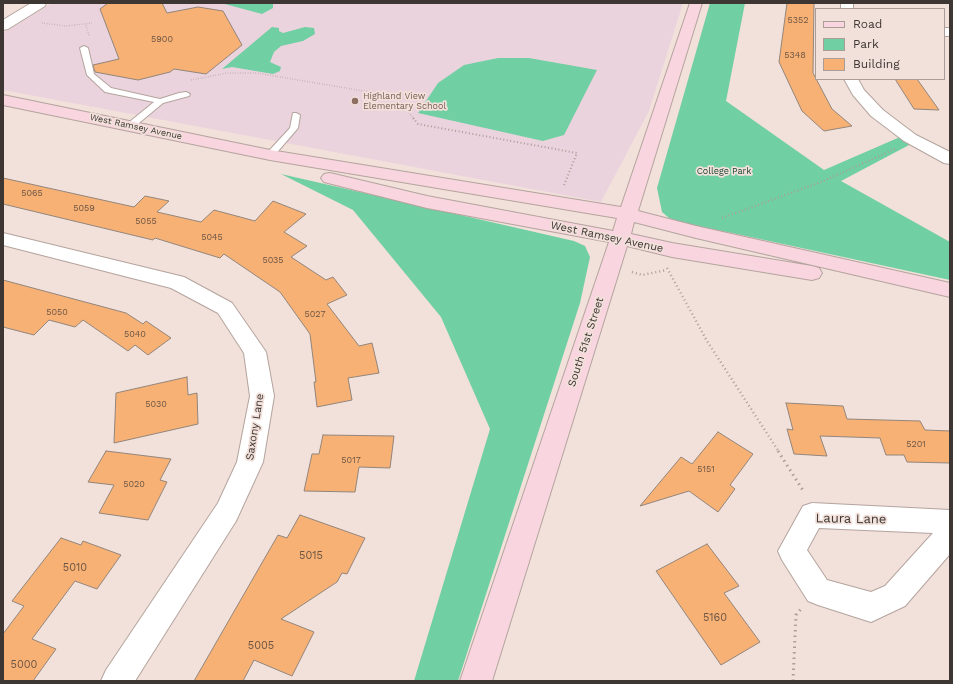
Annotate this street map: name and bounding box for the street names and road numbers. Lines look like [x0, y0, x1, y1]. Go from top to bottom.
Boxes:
street label: West Ramsey Avenue [89, 112, 183, 142]
street label: West Ramsey Avenue [549, 219, 665, 255]
street label: South 51st Street [565, 295, 607, 389]
street label: Saxony Lane [243, 393, 267, 461]
street label: Laura Lane [815, 511, 887, 527]

